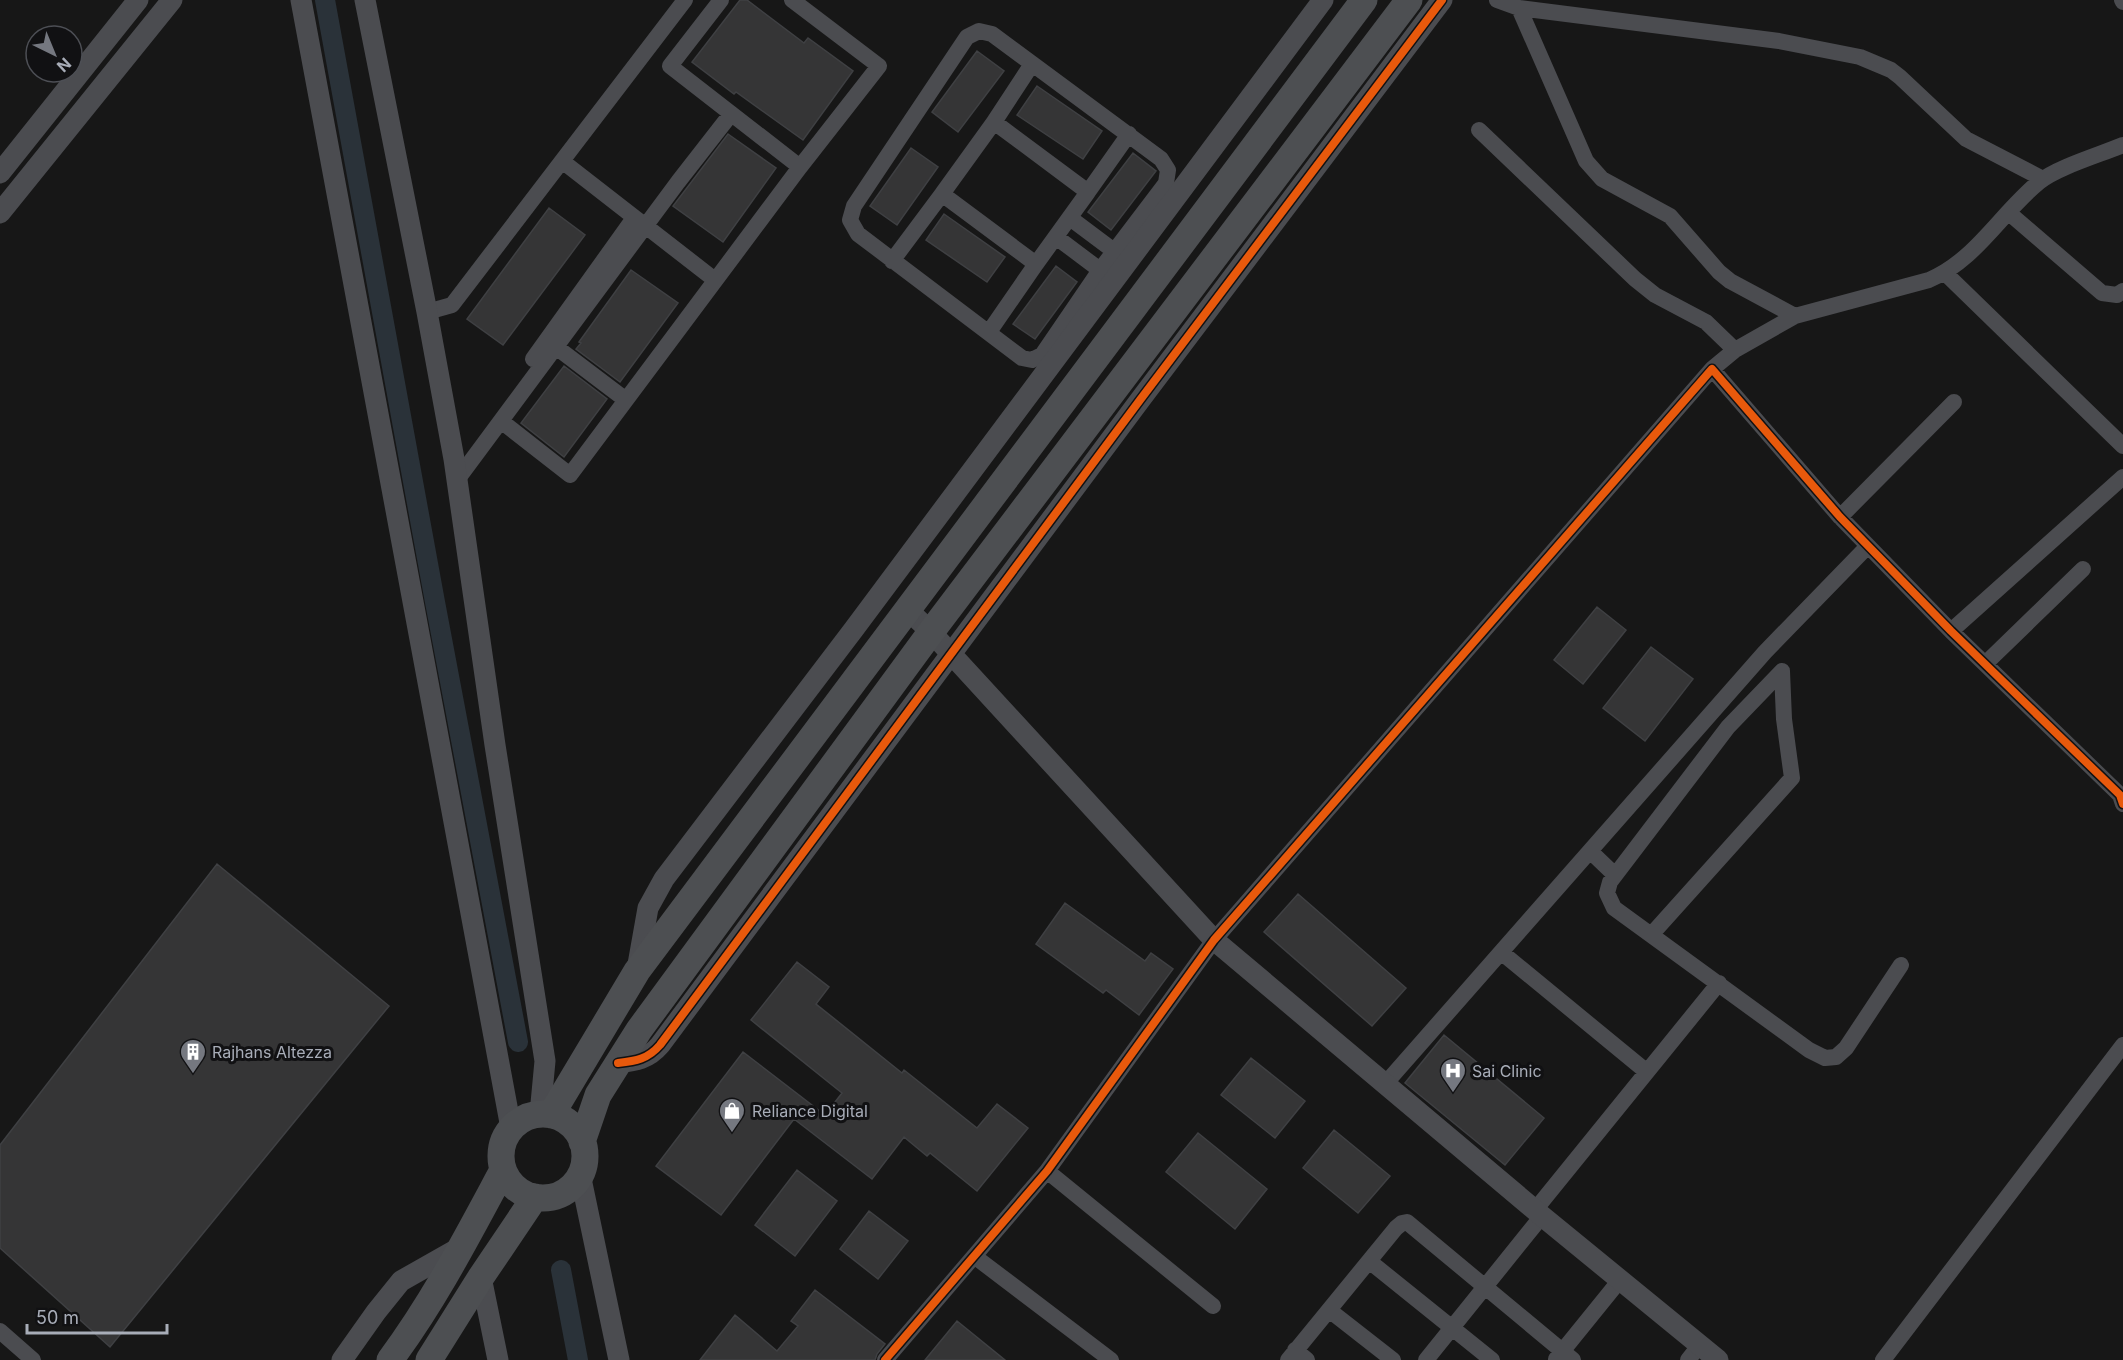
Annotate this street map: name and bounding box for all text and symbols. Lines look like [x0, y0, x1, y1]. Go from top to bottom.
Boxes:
north arrow [24, 24, 84, 84]
text: N [53, 53, 76, 76]
building icon: Rajhans Altezza [178, 1037, 208, 1075]
place label: Rajhans Altezza [212, 1042, 332, 1062]
hospital icon: Sai Clinic [1438, 1056, 1468, 1094]
place label: Sai Clinic [1472, 1061, 1542, 1081]
shop icon: Reliance Digital [717, 1096, 747, 1134]
place label: Reliance Digital [752, 1101, 868, 1121]
scale bar [27, 1297, 166, 1335]
text: 50 m [36, 1307, 79, 1328]

